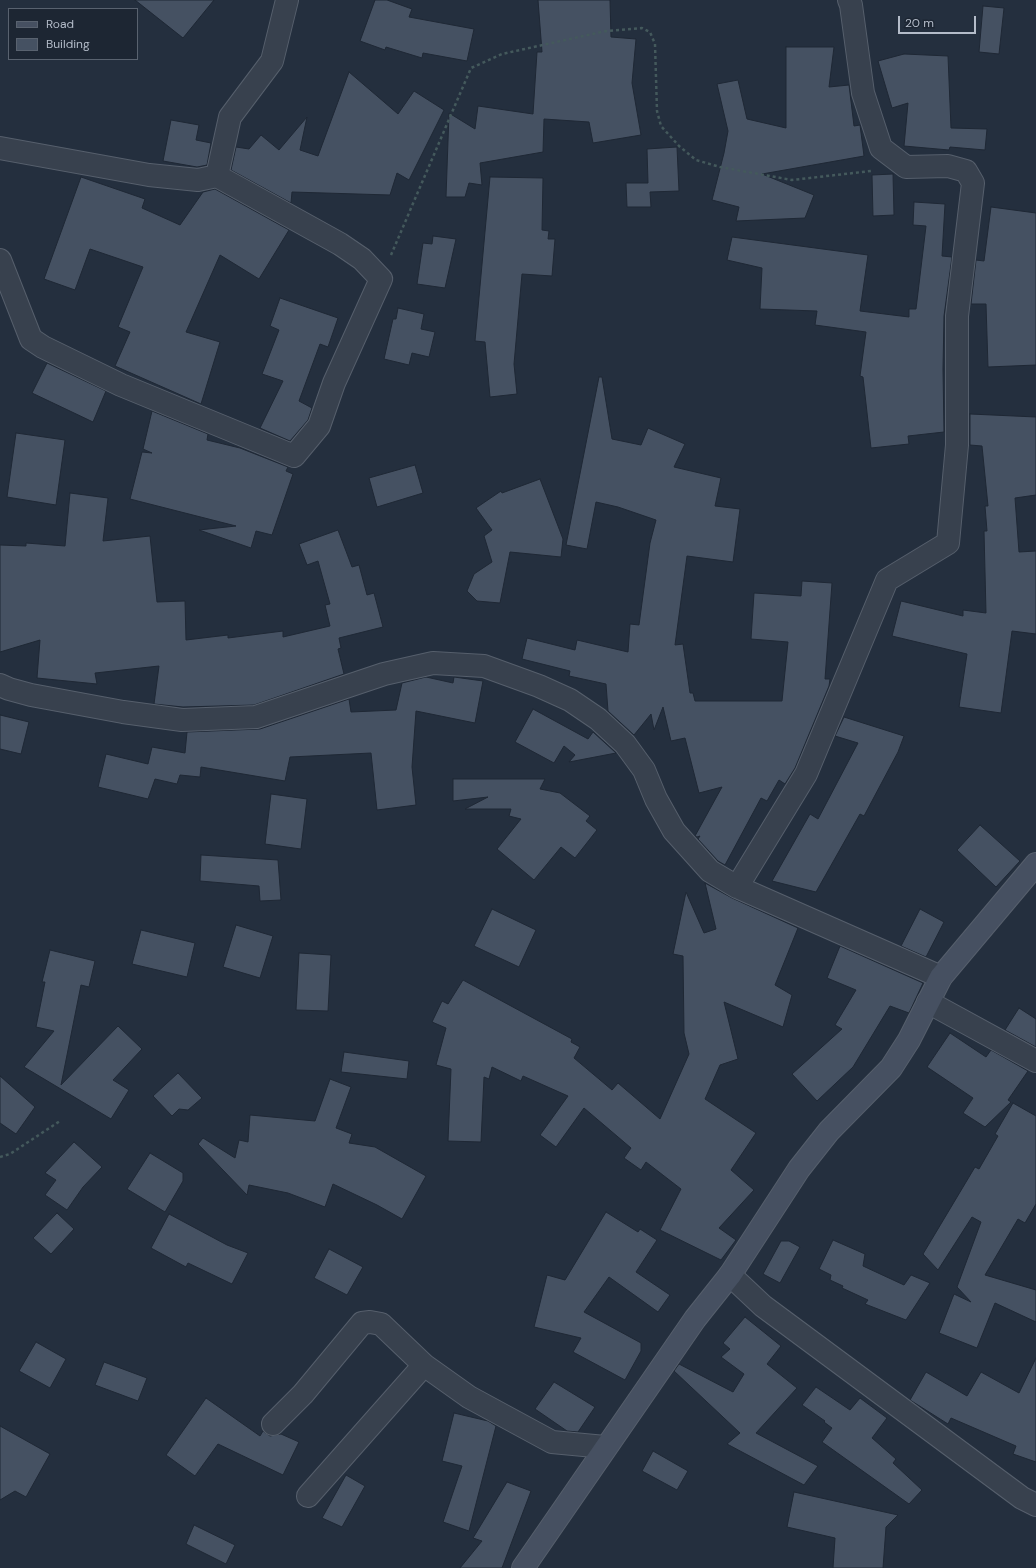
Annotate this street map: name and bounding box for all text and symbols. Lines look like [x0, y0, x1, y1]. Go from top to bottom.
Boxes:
legend [8, 8, 138, 60]
scale bar [900, 8, 978, 34]
text: 20 m [905, 15, 934, 31]
text: Road [46, 16, 74, 32]
text: Building [46, 36, 90, 52]

